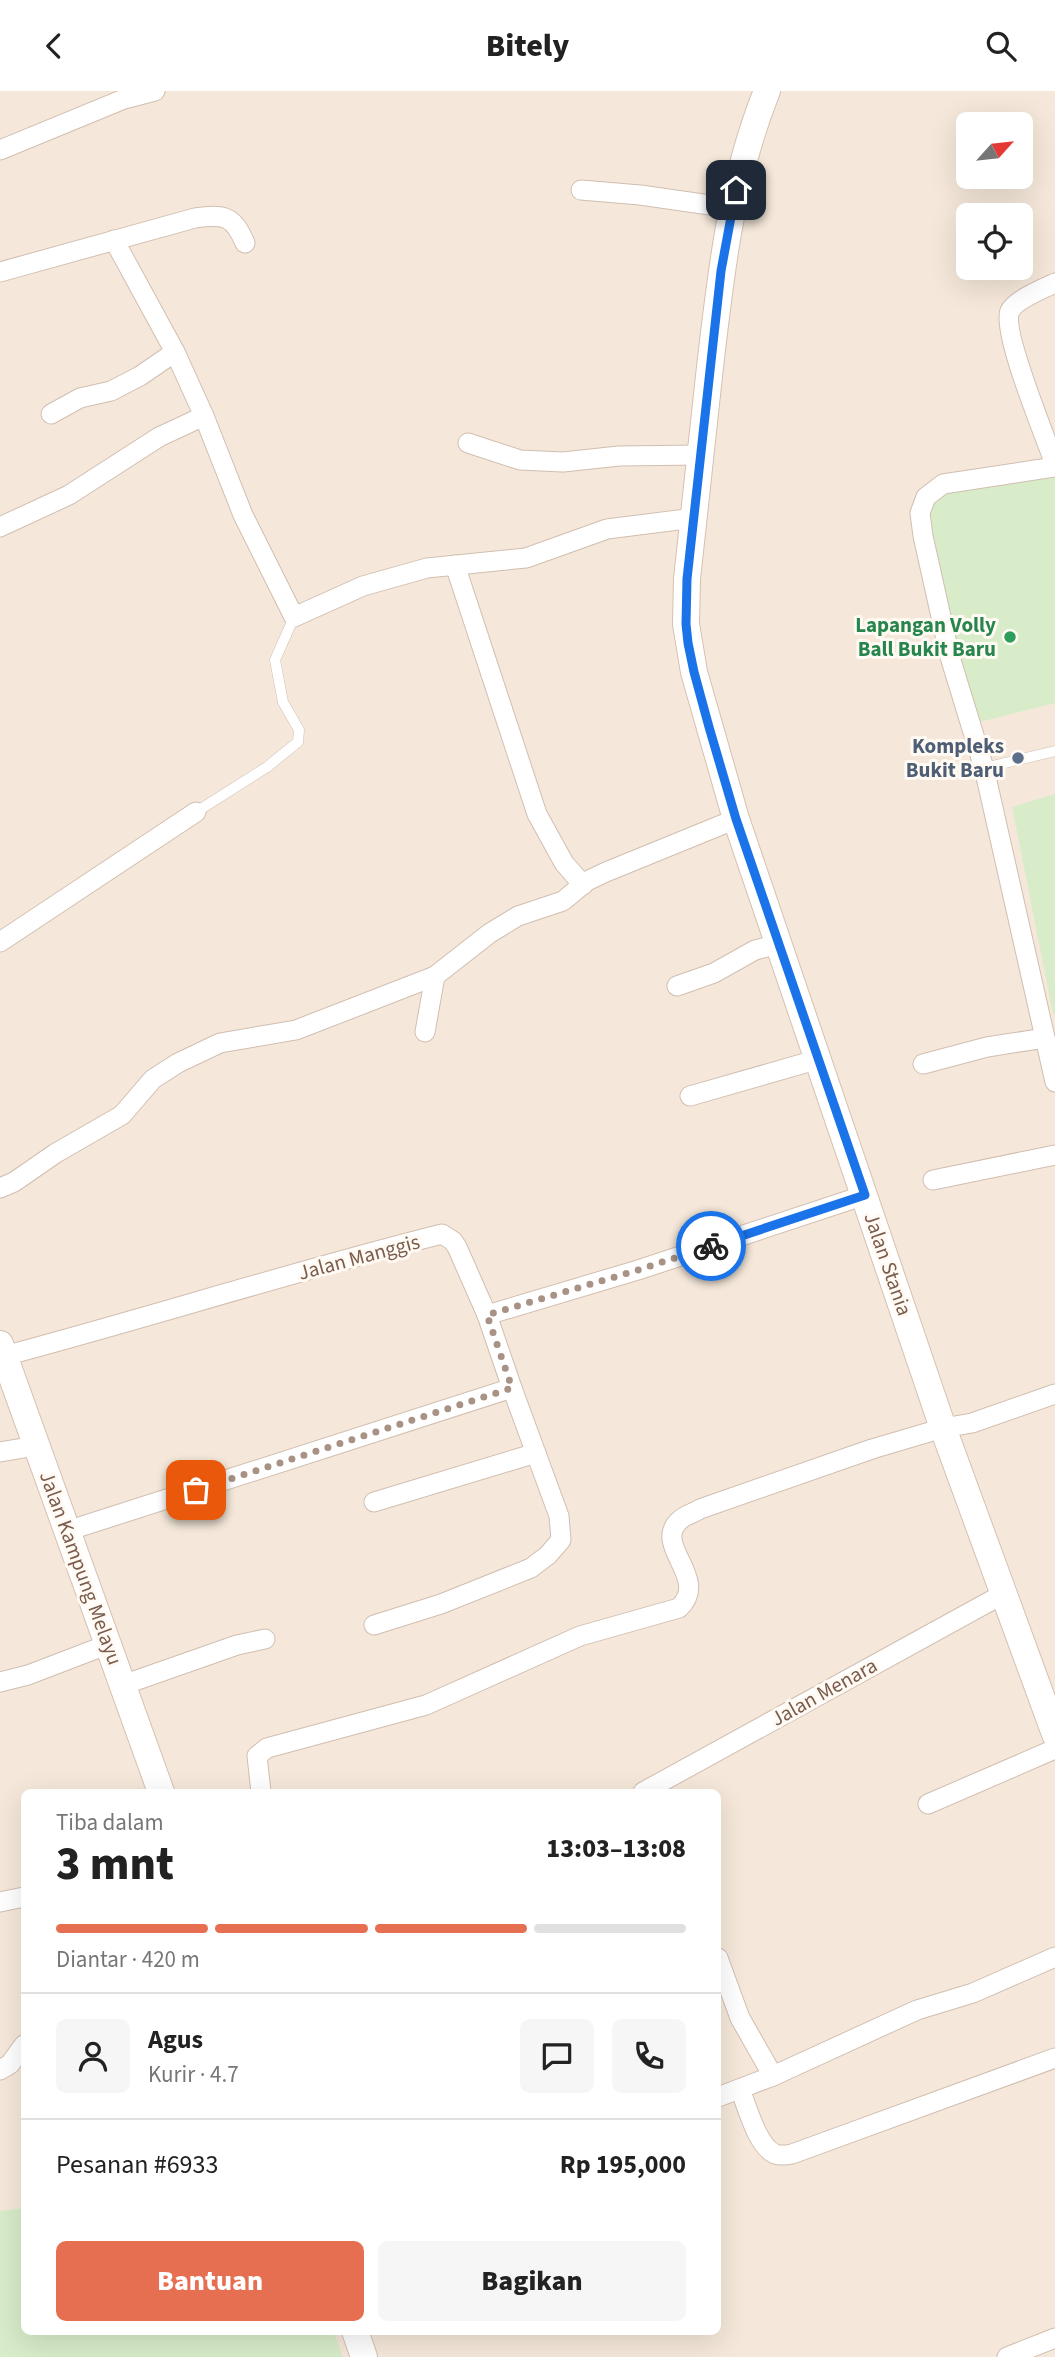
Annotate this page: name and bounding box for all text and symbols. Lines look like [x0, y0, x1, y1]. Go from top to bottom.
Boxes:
text: Bitely [486, 23, 569, 69]
icon: back [35, 27, 73, 65]
icon: search [982, 27, 1020, 65]
north arrow [956, 112, 1032, 189]
map controls [956, 112, 1033, 280]
pin [706, 160, 766, 220]
icon: home [717, 171, 755, 209]
button: locate [956, 203, 1033, 280]
place label: Lapangan Volly Ball Bukit Baru [855, 610, 996, 664]
marker: Lapangan Volly Ball Bukit Baru [1002, 629, 1018, 645]
place label: Kompleks Bukit Baru [906, 731, 1004, 785]
marker: Kompleks Bukit Baru [1010, 750, 1026, 766]
street label: Jalan Stania [856, 1208, 920, 1320]
courier [676, 1211, 746, 1281]
street label: Jalan Manggis [295, 1226, 423, 1288]
icon: bike [692, 1227, 730, 1265]
pin [166, 1460, 226, 1520]
street label: Jalan Kampung Melayu [32, 1467, 130, 1669]
icon: bag [177, 1471, 215, 1509]
street label: Jalan Menara [765, 1650, 883, 1734]
text: Tiba dalam [56, 1806, 163, 1839]
text: 13:03–13:08 [546, 1830, 686, 1867]
text: 3 mnt [56, 1832, 174, 1897]
text: Diantar · 420 m [56, 1943, 200, 1976]
button: person [56, 2019, 130, 2093]
button: chat [520, 2019, 594, 2093]
button: phone [612, 2019, 686, 2093]
text: Agus [148, 2021, 203, 2058]
text: Kurir · 4.7 [148, 2058, 239, 2091]
text: Pesanan #6933 [56, 2146, 218, 2183]
text: Rp 195,000 [560, 2146, 686, 2183]
button: Bantuan [56, 2241, 364, 2321]
button: Bagikan [378, 2241, 686, 2321]

